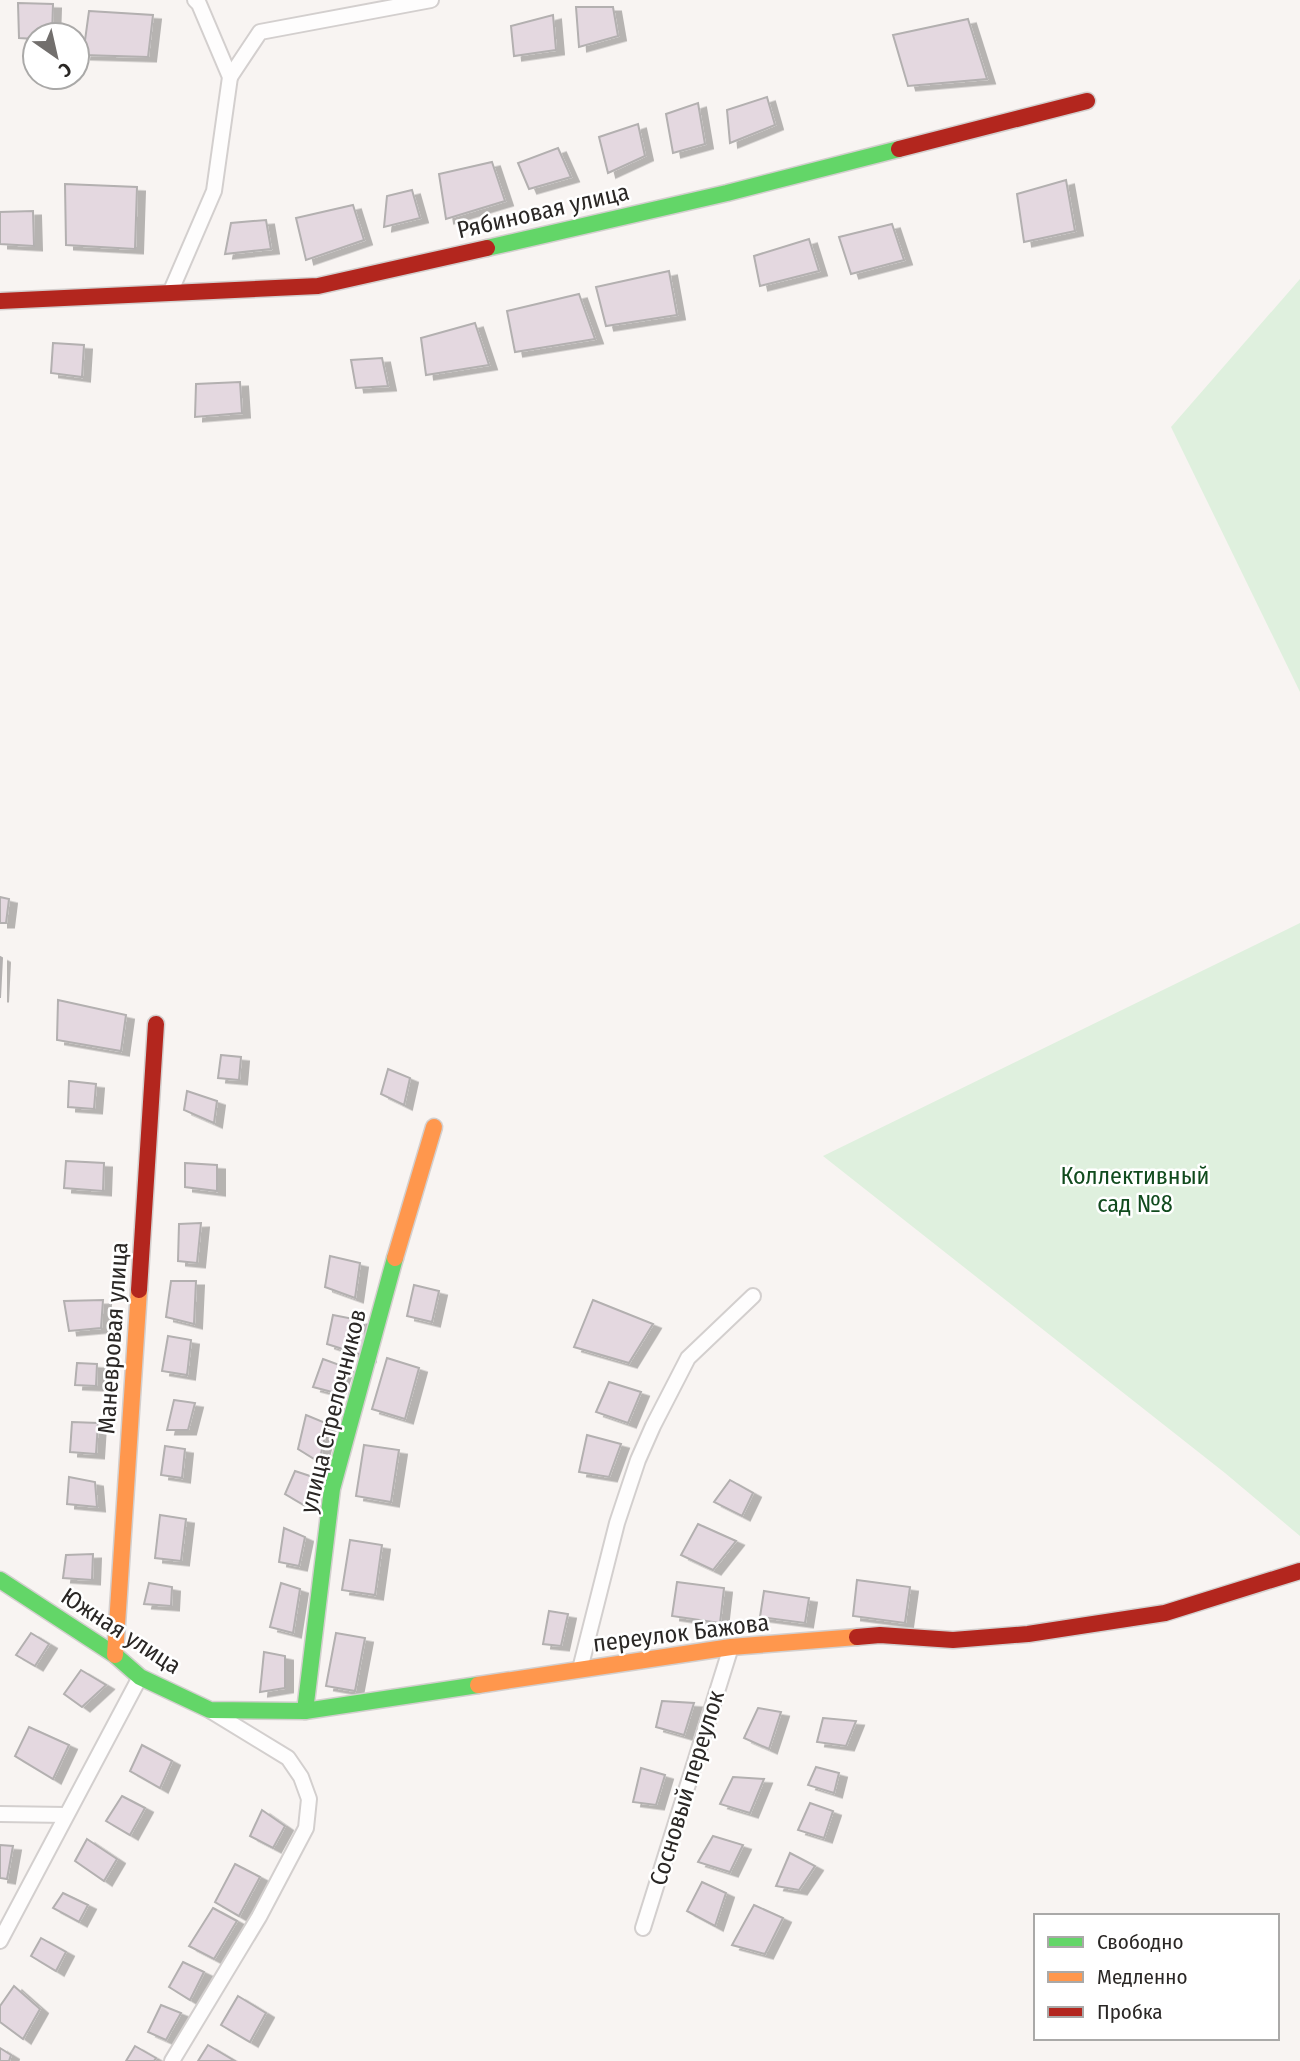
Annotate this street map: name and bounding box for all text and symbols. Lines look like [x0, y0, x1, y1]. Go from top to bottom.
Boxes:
north arrow [21, 21, 91, 91]
text: С [55, 57, 76, 82]
street label: Рябиновая улица [454, 178, 632, 244]
park label: Коллективный сад №8 [1061, 1162, 1210, 1218]
street label: Маневровая улица [92, 1241, 134, 1435]
street label: улица Стрелочников [294, 1306, 372, 1516]
street label: Южная улица [56, 1582, 186, 1680]
street label: переулок Бажова [591, 1608, 771, 1658]
street label: Сосновый переулок [644, 1686, 730, 1889]
legend [1034, 1914, 1279, 2040]
text: Свободно [1097, 1929, 1183, 1955]
text: Медленно [1097, 1964, 1187, 1990]
text: Пробка [1097, 1999, 1163, 2025]

